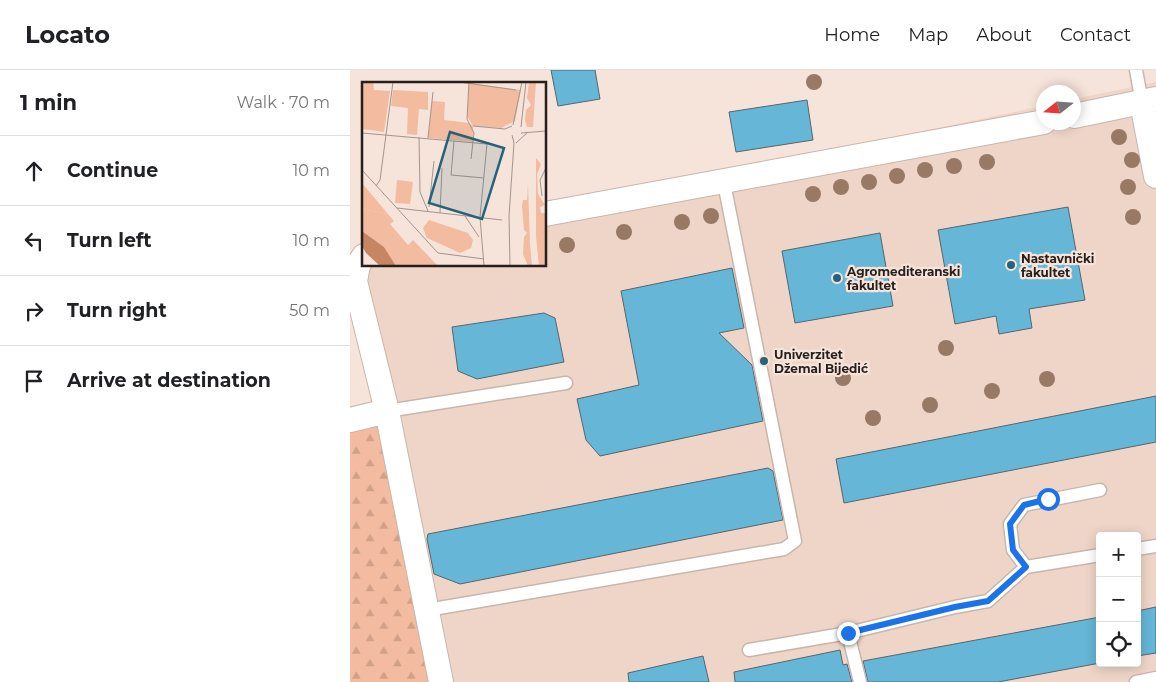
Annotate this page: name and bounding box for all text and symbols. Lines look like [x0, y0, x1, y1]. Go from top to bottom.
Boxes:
text: Locato [25, 20, 110, 49]
text: Home [824, 24, 880, 46]
text: Map [908, 24, 948, 46]
text: About [976, 24, 1032, 46]
text: Contact [1060, 24, 1131, 46]
inset map [362, 82, 546, 266]
north arrow [1036, 85, 1081, 130]
text: 1 min [20, 90, 77, 115]
text: Walk · 70 m [237, 93, 330, 112]
icon: ahead [20, 157, 48, 185]
text: Continue [67, 159, 158, 182]
text: 10 m [292, 161, 330, 180]
icon: left [20, 227, 48, 255]
text: Turn left [67, 229, 152, 252]
text: 10 m [292, 231, 330, 250]
place label: Nastavnički fakultet [1021, 251, 1094, 280]
marker: Nastavnički fakultet [1005, 259, 1017, 271]
place label: Agromediteranski fakultet [846, 264, 960, 293]
marker: Agromediteranski fakultet [831, 272, 843, 284]
icon: right [20, 297, 48, 325]
text: Turn right [67, 299, 167, 322]
text: 50 m [289, 301, 330, 320]
place label: Univerzitet Džemal Bijedić [774, 347, 868, 376]
marker: Univerzitet Džemal Bijedić [758, 355, 770, 367]
icon: arrive [20, 367, 48, 395]
text: Arrive at destination [67, 369, 271, 392]
route start [1037, 488, 1060, 511]
map controls [1096, 532, 1141, 667]
button: + [1096, 532, 1141, 577]
button: − [1096, 577, 1141, 622]
route end [837, 622, 860, 645]
button: locate [1096, 622, 1141, 667]

